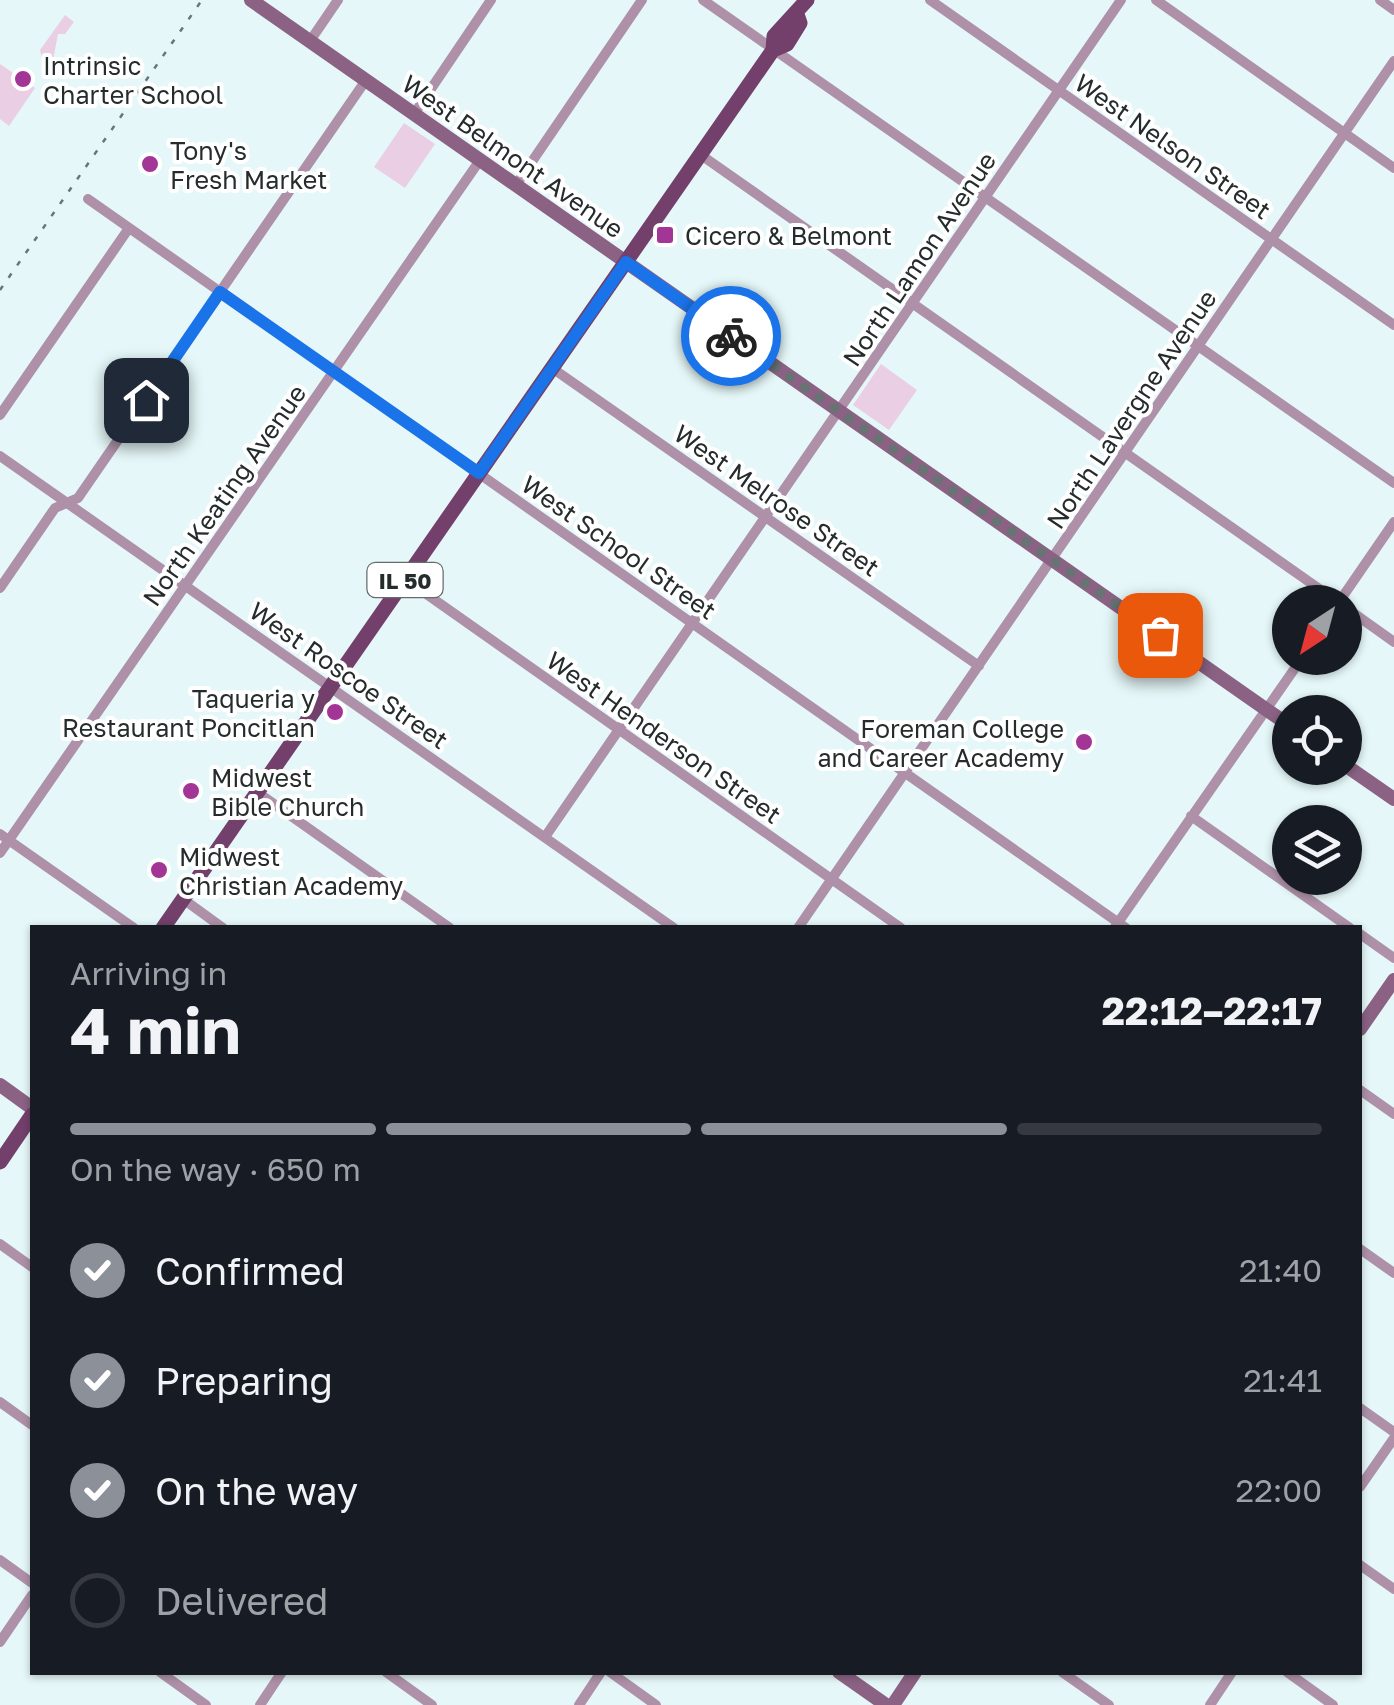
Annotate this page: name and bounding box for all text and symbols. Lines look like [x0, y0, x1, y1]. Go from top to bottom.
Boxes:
place label: Intrinsic Charter School [43, 50, 223, 110]
street label: West Nelson Street [1069, 67, 1277, 225]
marker: Intrinsic Charter School [12, 68, 34, 90]
street label: West Belmont Avenue [396, 68, 630, 244]
place label: Tony's Fresh Market [170, 135, 327, 195]
street label: North Lamon Avenue [836, 146, 1002, 372]
marker: Tony's Fresh Market [139, 153, 161, 175]
place label: Cicero & Belmont [685, 220, 892, 251]
marker: Cicero & Belmont [654, 224, 676, 246]
street label: North Lavergne Avenue [1040, 284, 1222, 534]
courier [681, 286, 781, 386]
icon: bike [704, 309, 759, 364]
pin [104, 358, 189, 443]
icon: home [119, 373, 174, 428]
street label: North Keating Avenue [136, 378, 312, 612]
street label: West Melrose Street [668, 417, 886, 583]
street label: West School Street [516, 468, 722, 626]
road number: IL 50 [368, 563, 442, 597]
north arrow [1272, 585, 1362, 675]
map controls [1272, 585, 1362, 895]
pin [1118, 593, 1203, 678]
street label: West Roscoe Street [244, 595, 454, 755]
icon: bag [1133, 608, 1188, 663]
street label: West Henderson Street [541, 644, 787, 830]
place label: Taqueria y Restaurant Poncitlan [62, 683, 315, 743]
button: locate [1272, 695, 1362, 785]
marker: Taqueria y Restaurant Poncitlan [324, 701, 346, 723]
place label: Foreman College and Career Academy [817, 713, 1064, 773]
marker: Foreman College and Career Academy [1073, 731, 1095, 753]
place label: Midwest Bible Church [211, 762, 364, 822]
marker: Midwest Bible Church [180, 780, 202, 802]
button: layers [1272, 805, 1362, 895]
place label: Midwest Christian Academy [179, 841, 403, 901]
marker: Midwest Christian Academy [148, 859, 170, 881]
text: Arriving in [70, 954, 227, 992]
text: 22:12–22:17 [1102, 988, 1322, 1033]
text: 4 min [70, 990, 241, 1068]
text: On the way · 650 m [70, 1150, 361, 1188]
icon: check [70, 1243, 125, 1298]
text: Confirmed [155, 1248, 345, 1293]
text: 21:40 [1239, 1251, 1322, 1289]
icon: check [70, 1353, 125, 1408]
text: Preparing [155, 1358, 333, 1403]
text: 21:41 [1243, 1361, 1322, 1399]
icon: check [70, 1463, 125, 1518]
text: On the way [155, 1468, 358, 1513]
text: 22:00 [1236, 1471, 1322, 1509]
text: Delivered [155, 1578, 328, 1623]

